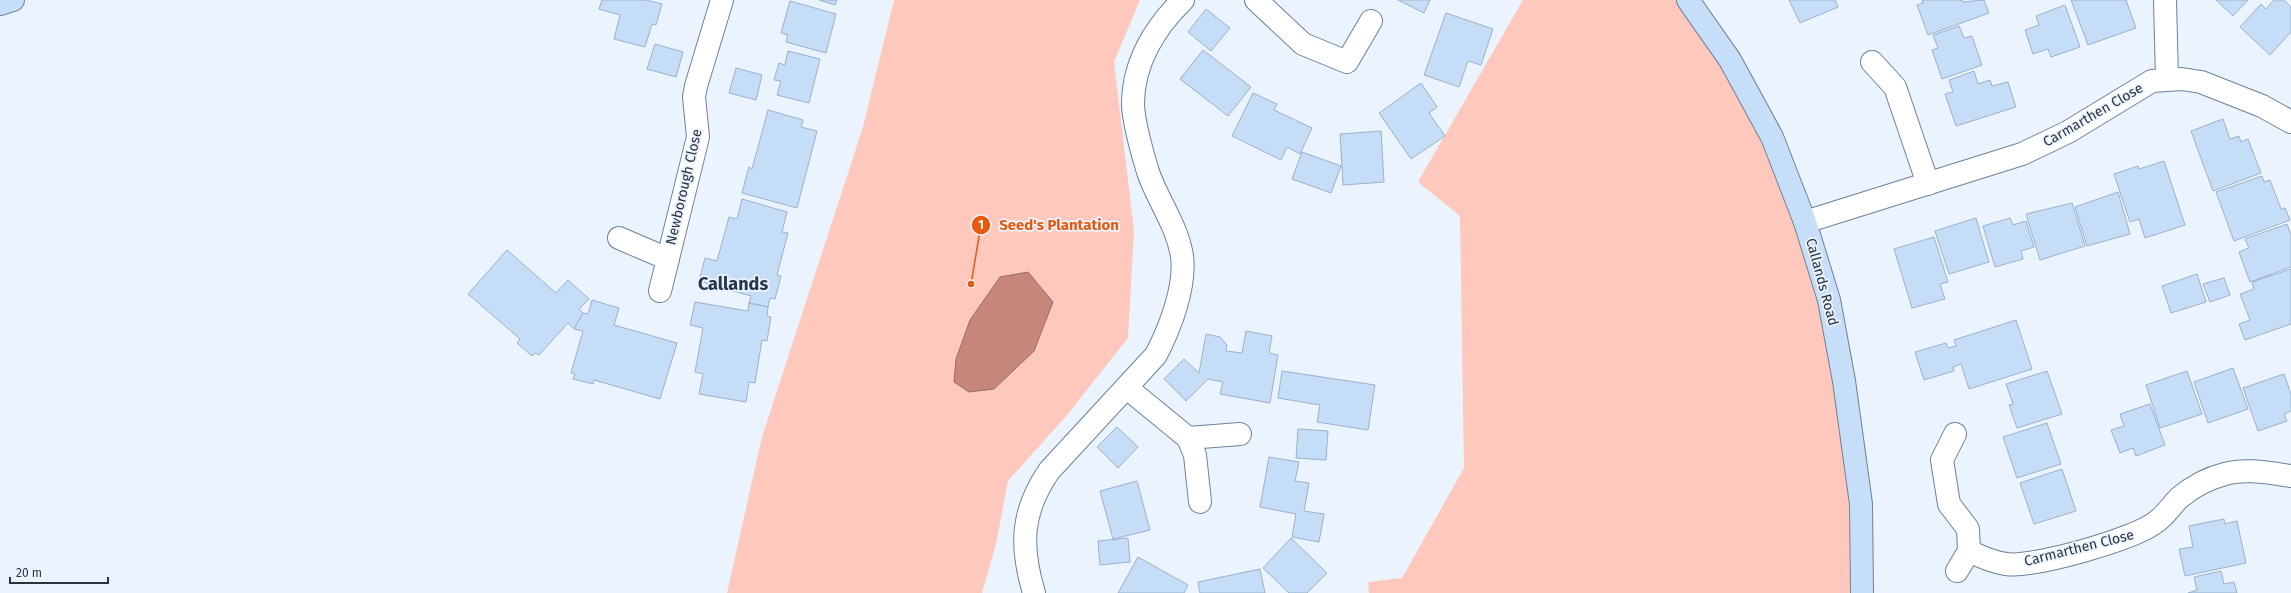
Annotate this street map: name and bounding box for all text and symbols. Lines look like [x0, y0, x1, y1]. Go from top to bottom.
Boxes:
street label: Carmarthen Close [2040, 79, 2146, 151]
street label: Newborough Close [662, 127, 706, 247]
callout: Seed's Plantation [971, 211, 1127, 238]
text: Seed's Plantation [999, 216, 1119, 234]
text: 1 [978, 218, 984, 232]
street label: Callands Road [1802, 236, 1842, 328]
district label: Callands [698, 273, 768, 295]
street label: Carmarthen Close [2022, 526, 2136, 570]
scale bar [10, 559, 108, 585]
text: 20 m [16, 566, 42, 580]

